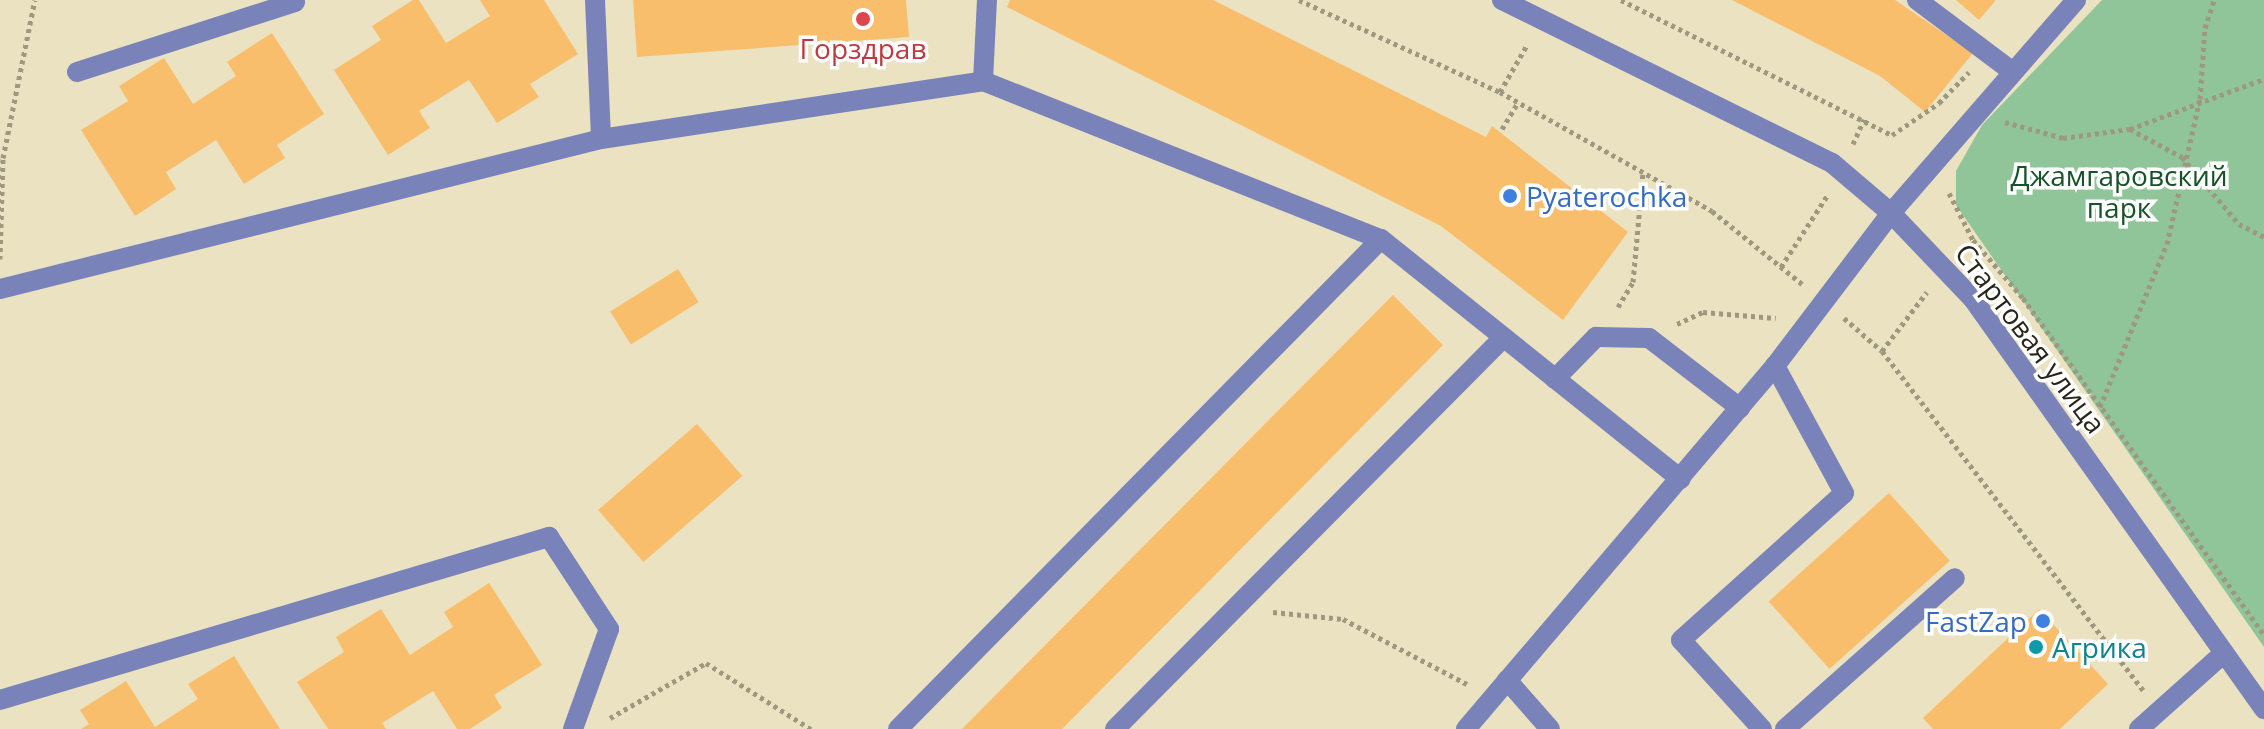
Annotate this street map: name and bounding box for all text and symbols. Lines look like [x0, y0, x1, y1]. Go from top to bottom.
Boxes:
marker: Горздрав [854, 10, 872, 28]
place label: Горздрав [800, 31, 926, 65]
park label: Джамгаровский парк [2011, 158, 2227, 224]
place label: Pyaterochka [1526, 179, 1687, 213]
marker: Pyaterochka [1501, 187, 1519, 205]
street label: Стартовая улица [1949, 236, 2113, 440]
place label: FastZap [1925, 604, 2027, 638]
marker: FastZap [2034, 612, 2052, 630]
place label: Агрика [2052, 630, 2147, 664]
marker: Агрика [2027, 638, 2045, 656]

